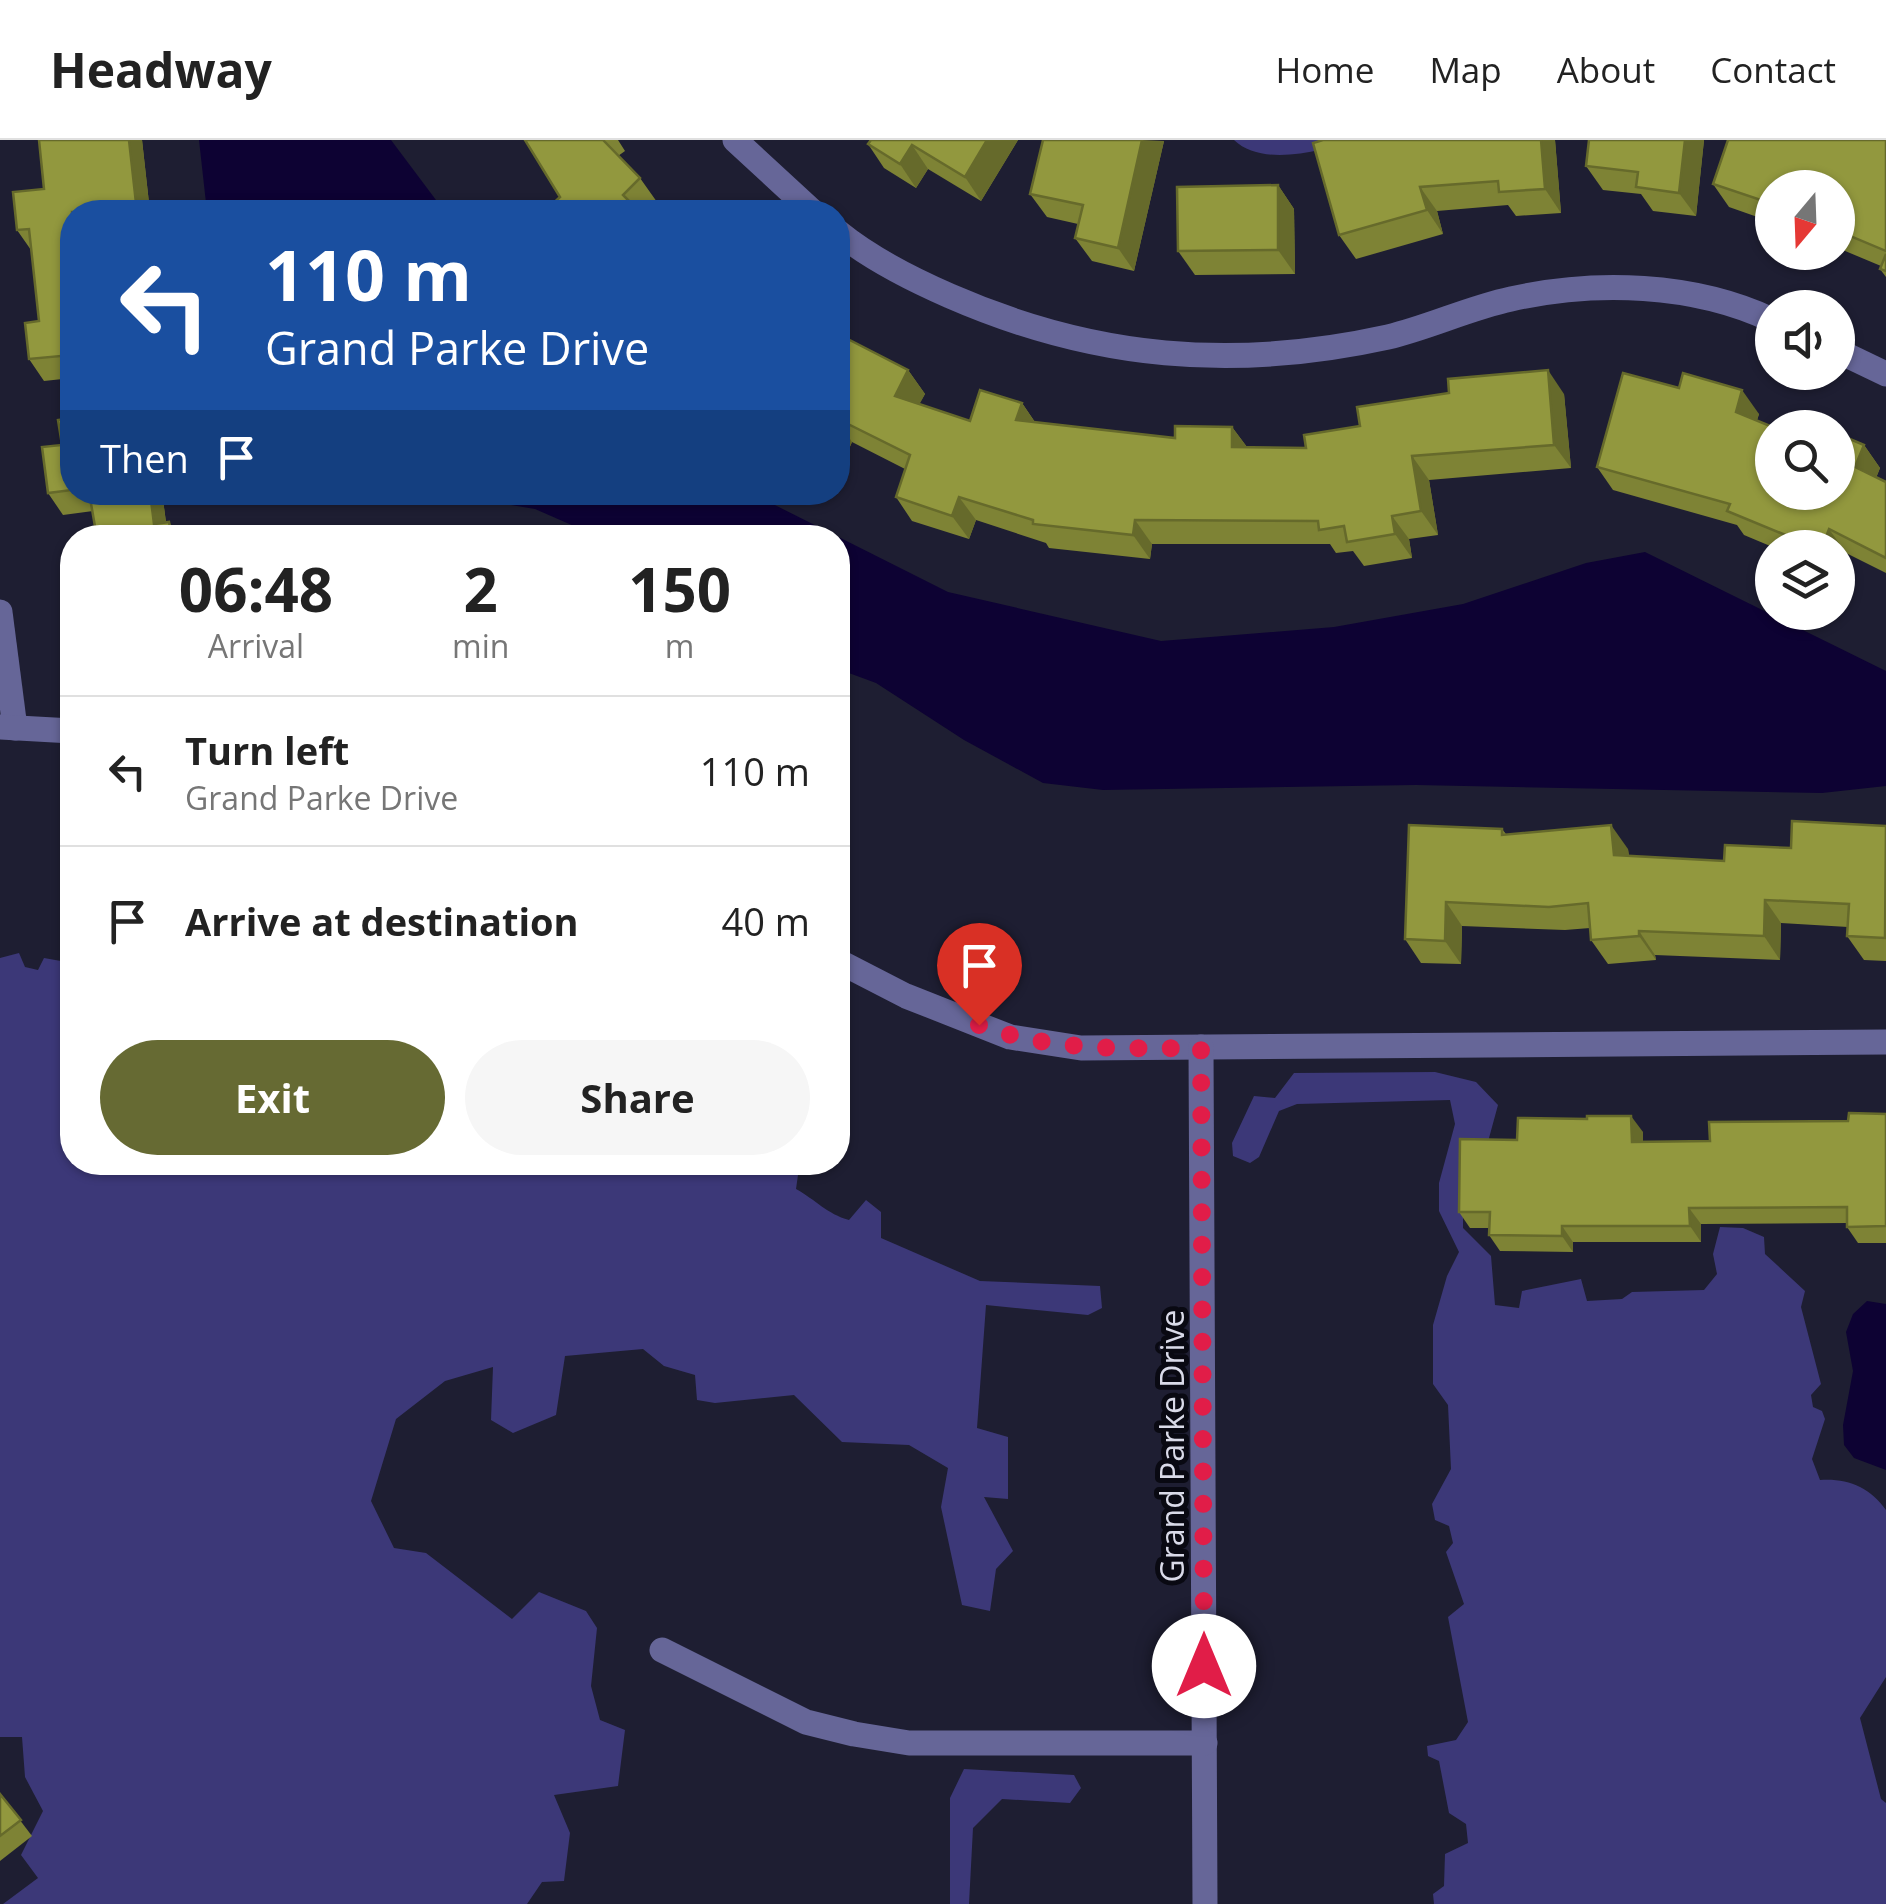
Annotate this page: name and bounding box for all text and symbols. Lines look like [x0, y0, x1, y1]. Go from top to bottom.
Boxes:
text: Headway [50, 37, 272, 102]
text: Home [1275, 46, 1374, 93]
text: Map [1429, 46, 1502, 93]
text: About [1557, 46, 1655, 93]
text: Contact [1710, 46, 1836, 93]
north arrow [1755, 170, 1855, 270]
map controls [1755, 170, 1855, 630]
text: 110 m [265, 226, 472, 322]
icon: left [100, 240, 230, 370]
button: sound [1755, 290, 1855, 390]
text: Grand Parke Drive [265, 317, 649, 378]
button: search [1755, 410, 1855, 510]
icon: arrive [209, 430, 264, 485]
text: Then [100, 432, 189, 484]
button: layers [1755, 530, 1855, 630]
text: 06:48 [179, 548, 333, 630]
text: 2 [464, 548, 498, 630]
text: 150 [628, 548, 731, 630]
text: Arrival [208, 624, 304, 667]
text: min [452, 624, 509, 667]
text: m [665, 624, 694, 667]
text: Turn left [185, 724, 349, 776]
icon: left [100, 744, 155, 799]
text: 110 m [700, 745, 810, 797]
text: Grand Parke Drive [185, 776, 458, 819]
icon: arrive [100, 894, 155, 949]
text: Arrive at destination [185, 895, 579, 947]
text: 40 m [721, 895, 810, 947]
pin [937, 923, 1022, 1026]
icon: arrive [952, 938, 1007, 993]
button: Exit [100, 1040, 445, 1155]
button: Share [465, 1040, 810, 1155]
street label: Grand Parke Drive [1150, 1309, 1193, 1583]
position arrow [1152, 1614, 1256, 1718]

